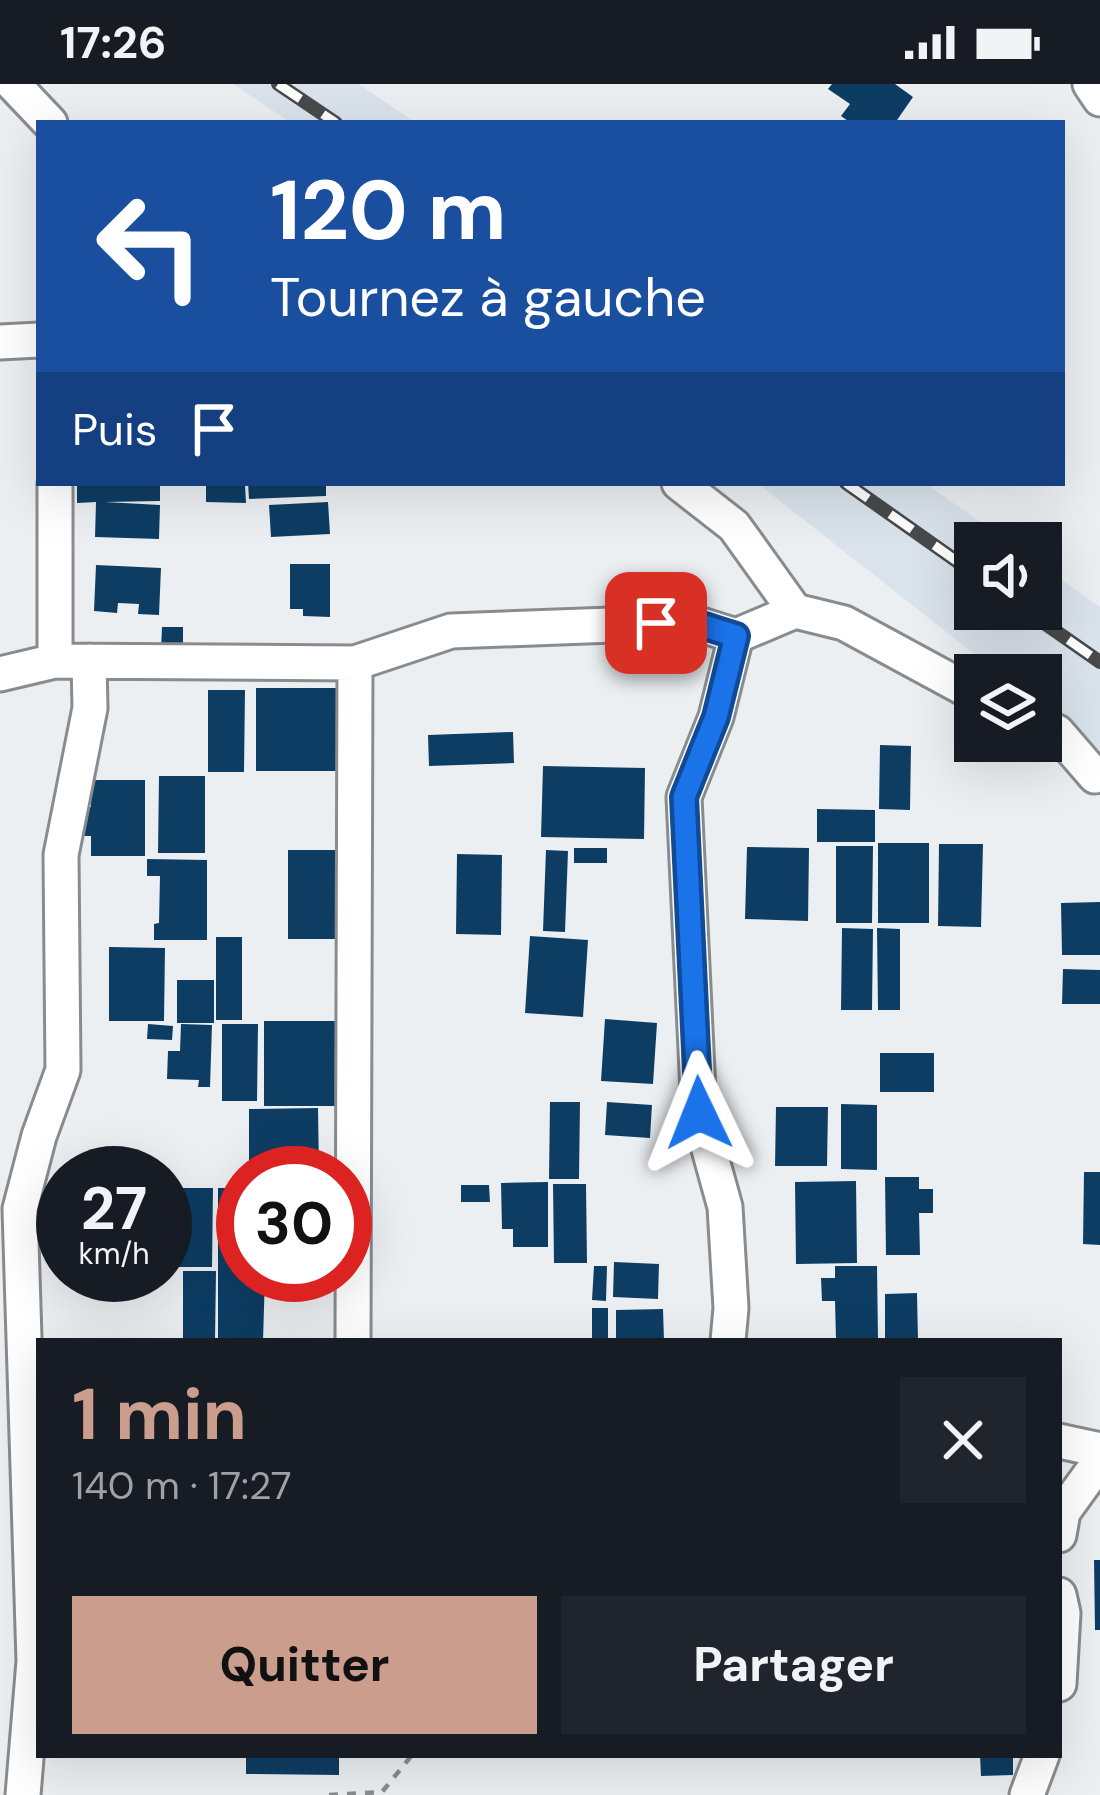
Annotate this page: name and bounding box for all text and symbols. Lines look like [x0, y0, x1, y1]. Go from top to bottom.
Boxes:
text: 17:26 [60, 13, 166, 72]
text: 120 m [270, 156, 507, 265]
icon: left [72, 168, 228, 324]
text: Tournez à gauche [270, 262, 706, 333]
icon: arrive [181, 396, 247, 462]
text: Puis [72, 400, 157, 459]
map controls [954, 522, 1062, 762]
button: sound [954, 522, 1062, 630]
pin [605, 572, 707, 674]
icon: arrive [623, 590, 689, 656]
button: layers [954, 654, 1062, 762]
position arrow [636, 1050, 762, 1176]
speed limit sign: 30 [216, 1146, 372, 1302]
text: 27 [81, 1169, 147, 1248]
text: km/h [79, 1234, 149, 1273]
text: 1 min [72, 1368, 247, 1461]
button: close [900, 1377, 1026, 1503]
text: 140 m · 17:27 [72, 1460, 292, 1511]
button: Quitter [72, 1596, 537, 1734]
button: Partager [561, 1596, 1026, 1734]

